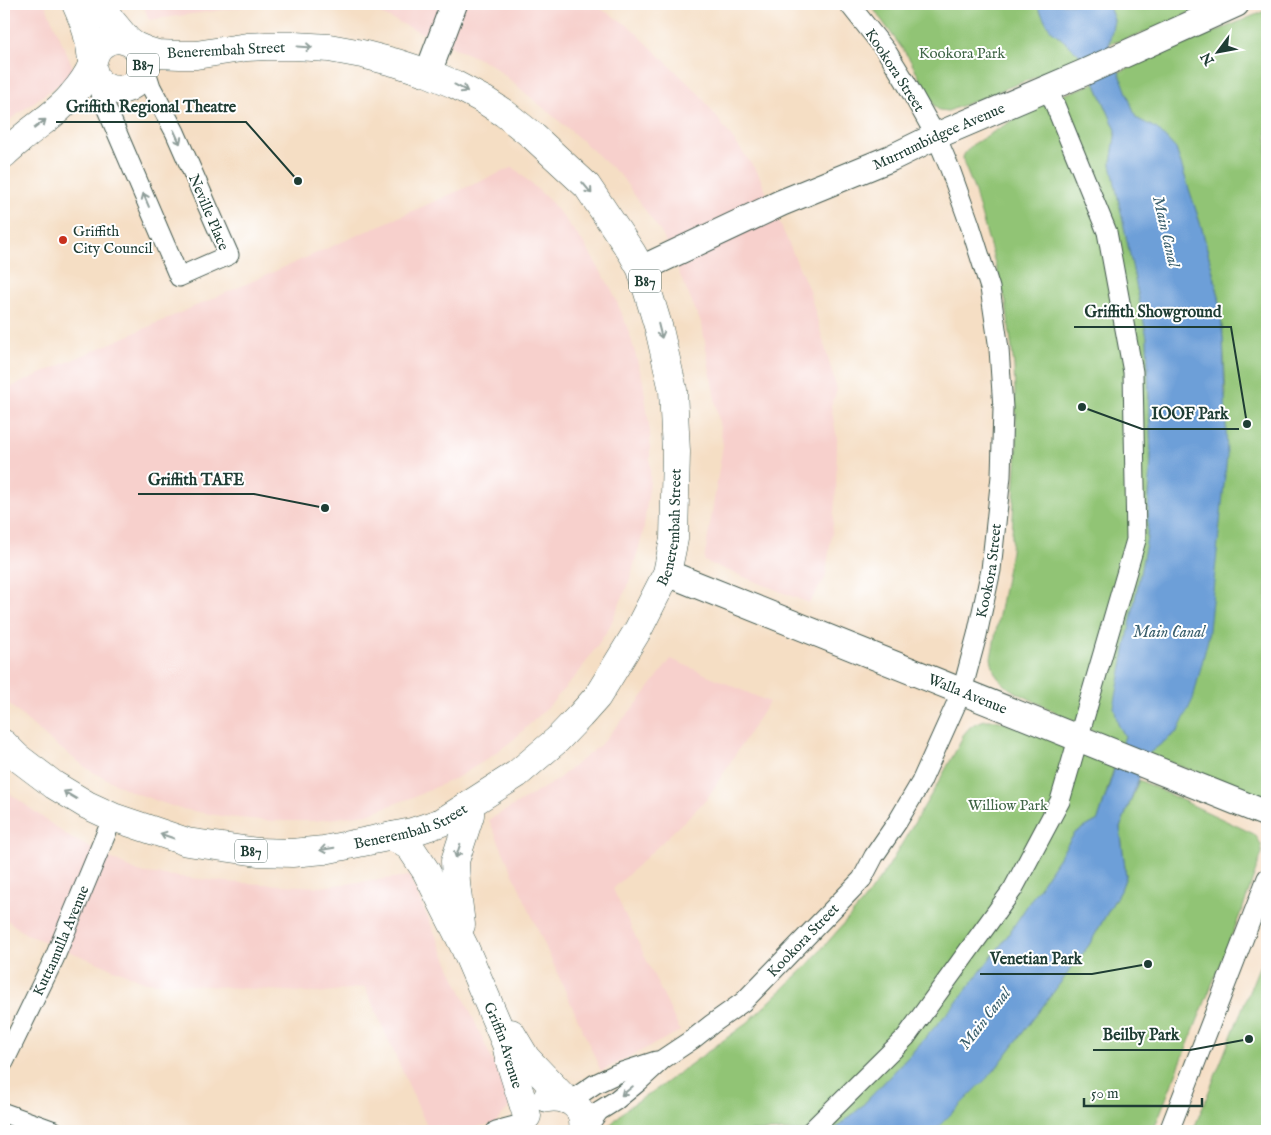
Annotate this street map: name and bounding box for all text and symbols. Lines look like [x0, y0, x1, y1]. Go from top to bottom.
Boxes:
street label: Kookora Street [861, 25, 929, 115]
north arrow [1194, 28, 1244, 78]
street label: Benerembah Street [166, 38, 286, 63]
one-way arrow [296, 42, 312, 51]
park label: Kookora Park [919, 44, 1006, 63]
text: N [1197, 48, 1219, 69]
road number: B87 [127, 54, 159, 76]
one-way arrow [453, 83, 468, 93]
callout: Griffith Regional Theatre [56, 91, 246, 122]
text: Griffith Regional Theatre [66, 98, 237, 118]
street label: Murrumbidgee Avenue [870, 99, 1008, 175]
one-way arrow [33, 118, 46, 129]
one-way arrow [172, 129, 182, 144]
street label: Neville Place [184, 171, 233, 253]
one-way arrow [582, 181, 593, 194]
one-way arrow [140, 193, 150, 208]
water label: Main Canal [1147, 194, 1183, 270]
place label: Griffith City Council [73, 222, 153, 258]
marker: Griffith City Council [57, 234, 69, 246]
road number: B87 [629, 270, 661, 292]
callout: Griffith Showground [1074, 296, 1231, 327]
text: Griffith Showground [1085, 303, 1222, 323]
one-way arrow [656, 323, 665, 339]
callout: IOOF Park [1142, 398, 1239, 429]
text: IOOF Park [1151, 405, 1229, 425]
callout: Griffith TAFE [138, 463, 254, 494]
street label: Benerembah Street [653, 468, 686, 590]
text: Griffith TAFE [148, 471, 244, 491]
street label: Kookora Street [972, 523, 1006, 620]
water label: Main Canal [1133, 623, 1206, 643]
street label: Walla Avenue [925, 670, 1010, 719]
one-way arrow [64, 790, 78, 800]
park label: Williow Park [968, 796, 1049, 815]
street label: Benerembah Street [352, 799, 471, 854]
one-way arrow [160, 831, 175, 840]
road number: B87 [235, 839, 267, 862]
one-way arrow [453, 843, 463, 859]
one-way arrow [320, 844, 336, 854]
street label: Kuttamulla Avenue [29, 883, 94, 999]
street label: Kookora Street [763, 900, 843, 981]
callout: Venetian Park [980, 943, 1092, 974]
text: Venetian Park [989, 950, 1082, 970]
water label: Main Canal [955, 984, 1016, 1054]
street label: Griffin Avenue [479, 999, 527, 1091]
callout: Beilby Park [1093, 1019, 1190, 1050]
text: Beilby Park [1103, 1026, 1180, 1046]
scale bar [1084, 1075, 1201, 1107]
text: 50 m [1091, 1084, 1119, 1103]
one-way arrow [620, 1086, 633, 1097]

